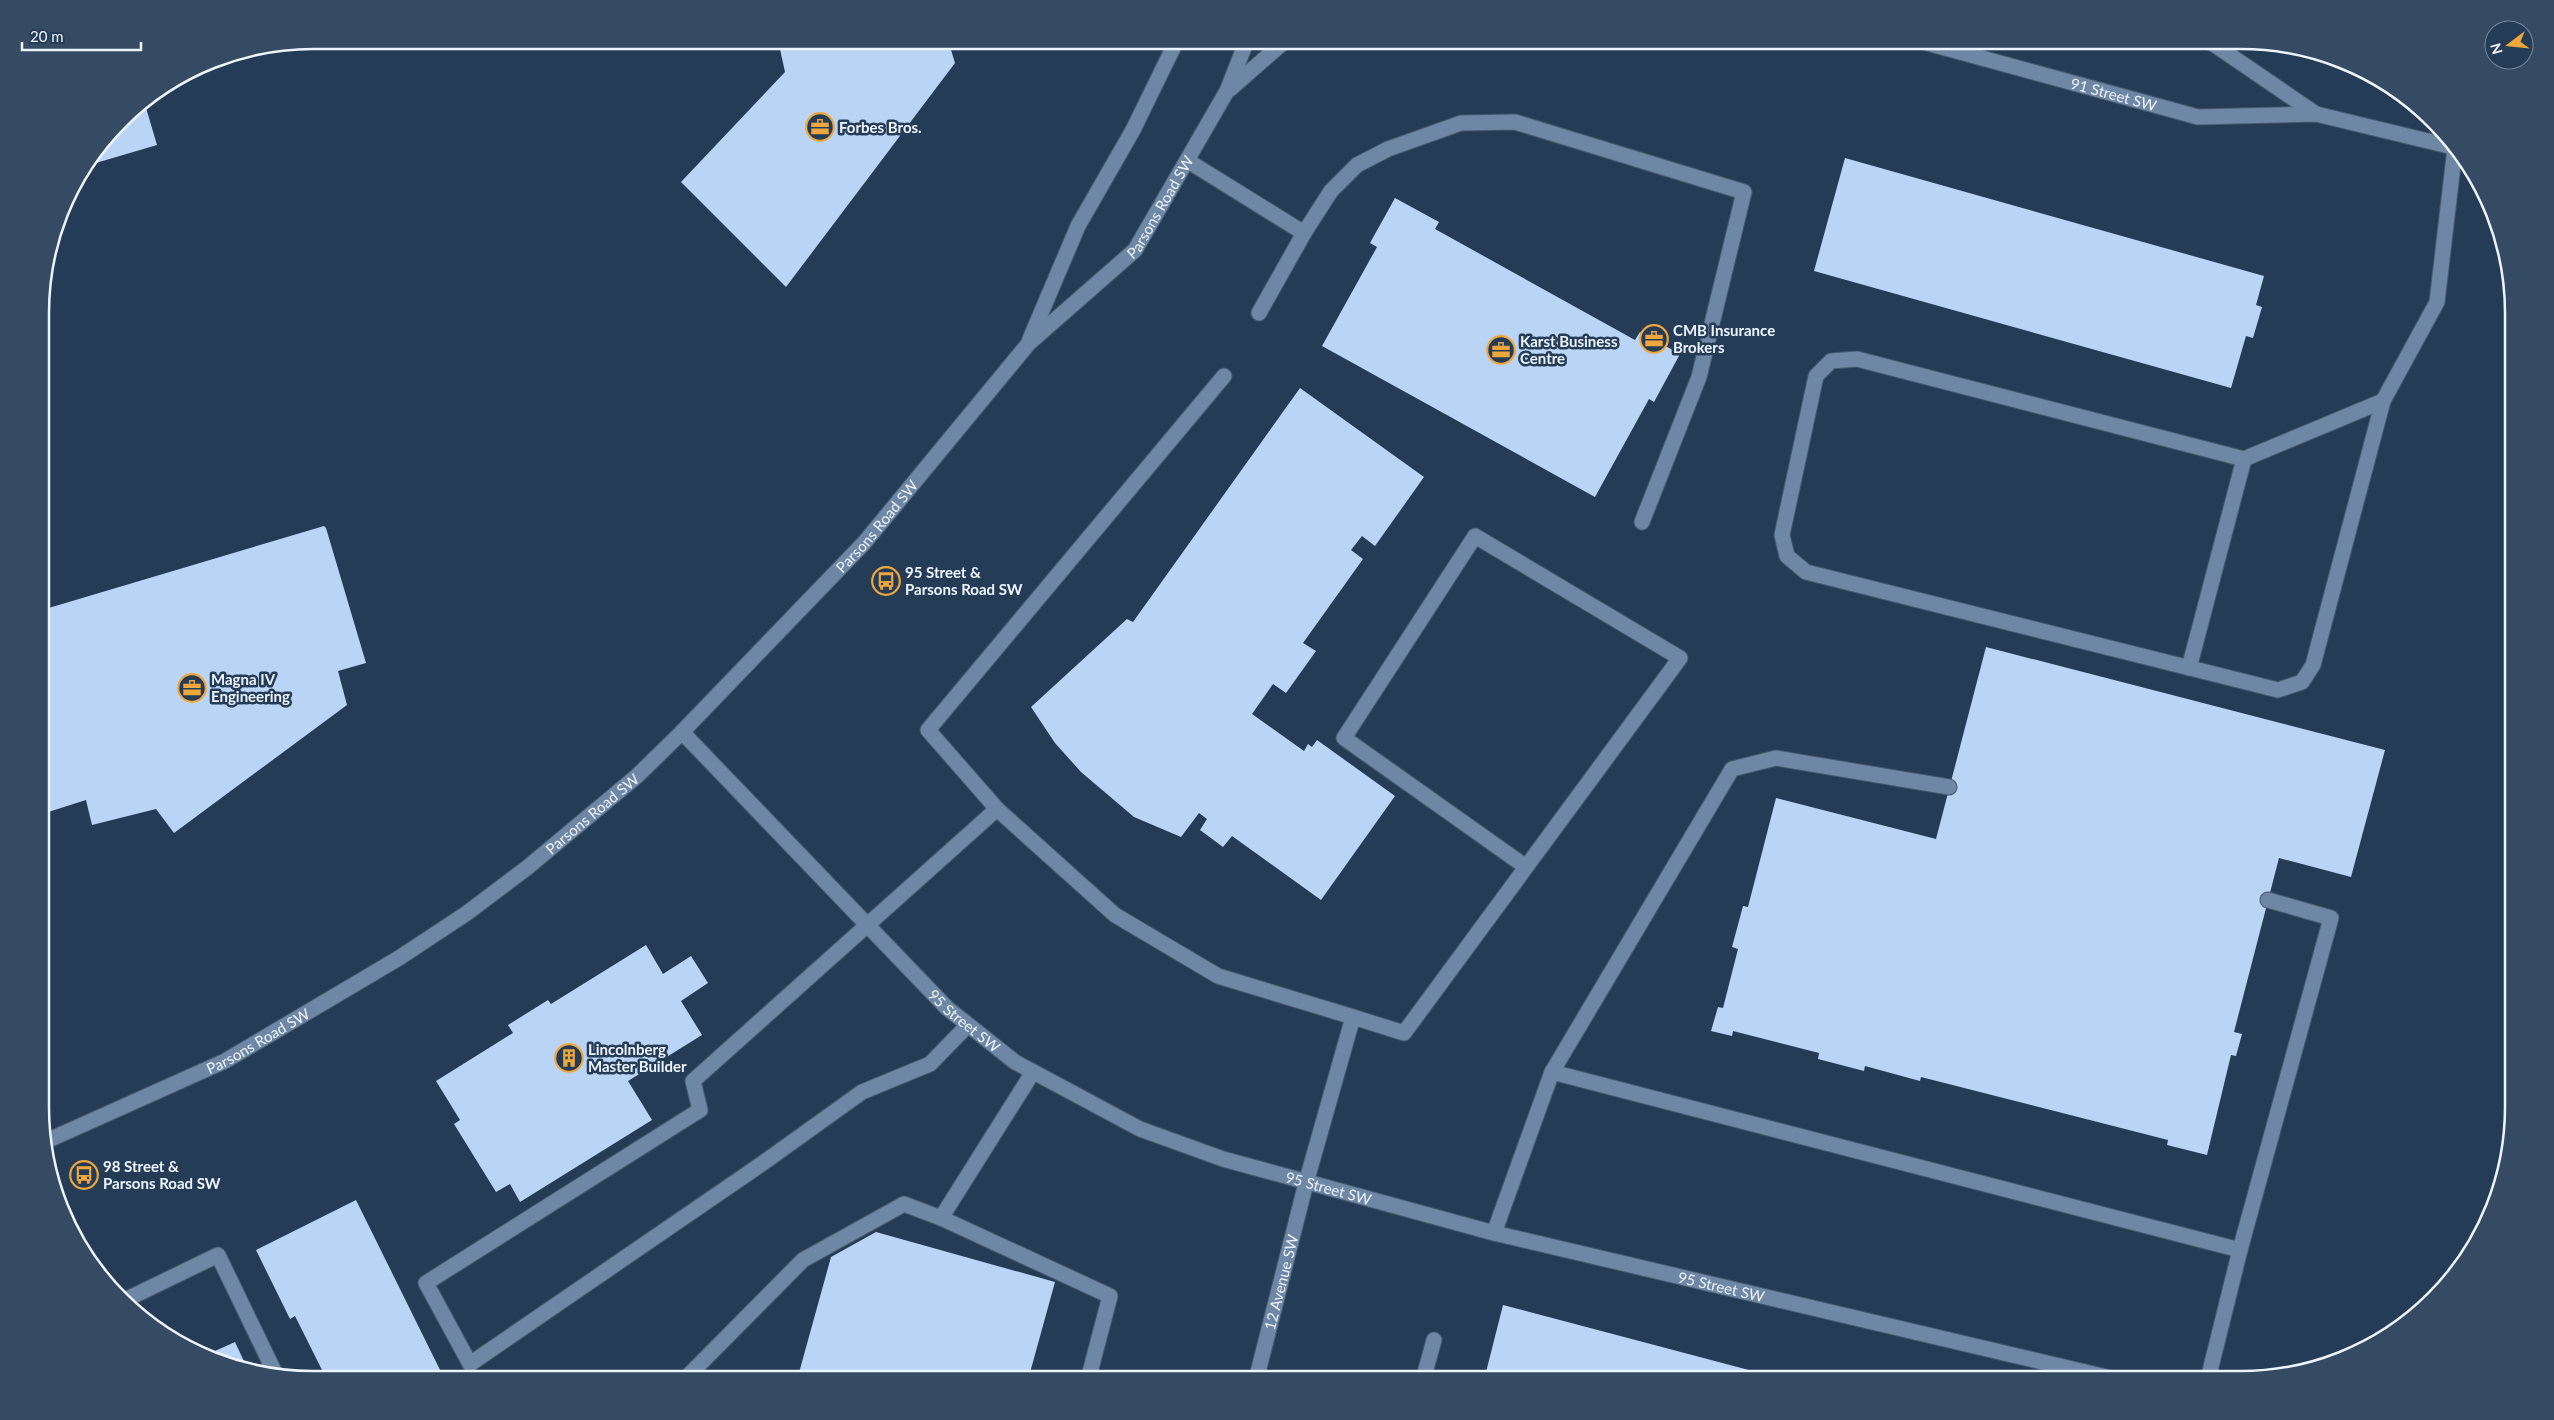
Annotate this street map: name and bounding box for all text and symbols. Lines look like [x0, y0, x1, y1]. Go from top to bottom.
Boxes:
scale bar [22, 20, 141, 52]
north arrow [2484, 20, 2534, 70]
text: 20 m [30, 27, 64, 45]
text: N [2486, 41, 2506, 56]
street label: 91 Street SW [2069, 74, 2159, 114]
office icon: Forbes Bros. [805, 112, 835, 142]
place label: Forbes Bros. [839, 118, 922, 136]
street label: Parsons Road SW [1123, 152, 1197, 262]
place label: CMB Insurance Brokers [1673, 321, 1775, 356]
office icon: CMB Insurance Brokers [1639, 324, 1669, 354]
place label: Karst Business Centre [1520, 332, 1618, 367]
office icon: Karst Business Centre [1486, 335, 1516, 365]
street label: Parsons Road SW [832, 476, 922, 576]
place label: 95 Street & Parsons Road SW [905, 563, 1023, 598]
bus stop icon: 95 Street & Parsons Road SW [871, 566, 901, 596]
place label: Magna IV Engineering [211, 670, 290, 705]
office icon: Magna IV Engineering [177, 673, 207, 703]
street label: Parsons Road SW [542, 769, 643, 858]
street label: 95 Street SW [925, 985, 1004, 1056]
street label: Parsons Road SW [203, 1004, 313, 1077]
place label: Lincolnberg Master Builder [588, 1040, 687, 1075]
building icon: Lincolnberg Master Builder [554, 1043, 584, 1073]
place label: 98 Street & Parsons Road SW [103, 1157, 221, 1192]
bus stop icon: 98 Street & Parsons Road SW [69, 1160, 99, 1190]
street label: 95 Street SW [1284, 1168, 1374, 1208]
street label: 12 Avenue SW [1260, 1232, 1302, 1332]
street label: 95 Street SW [1676, 1268, 1767, 1305]

